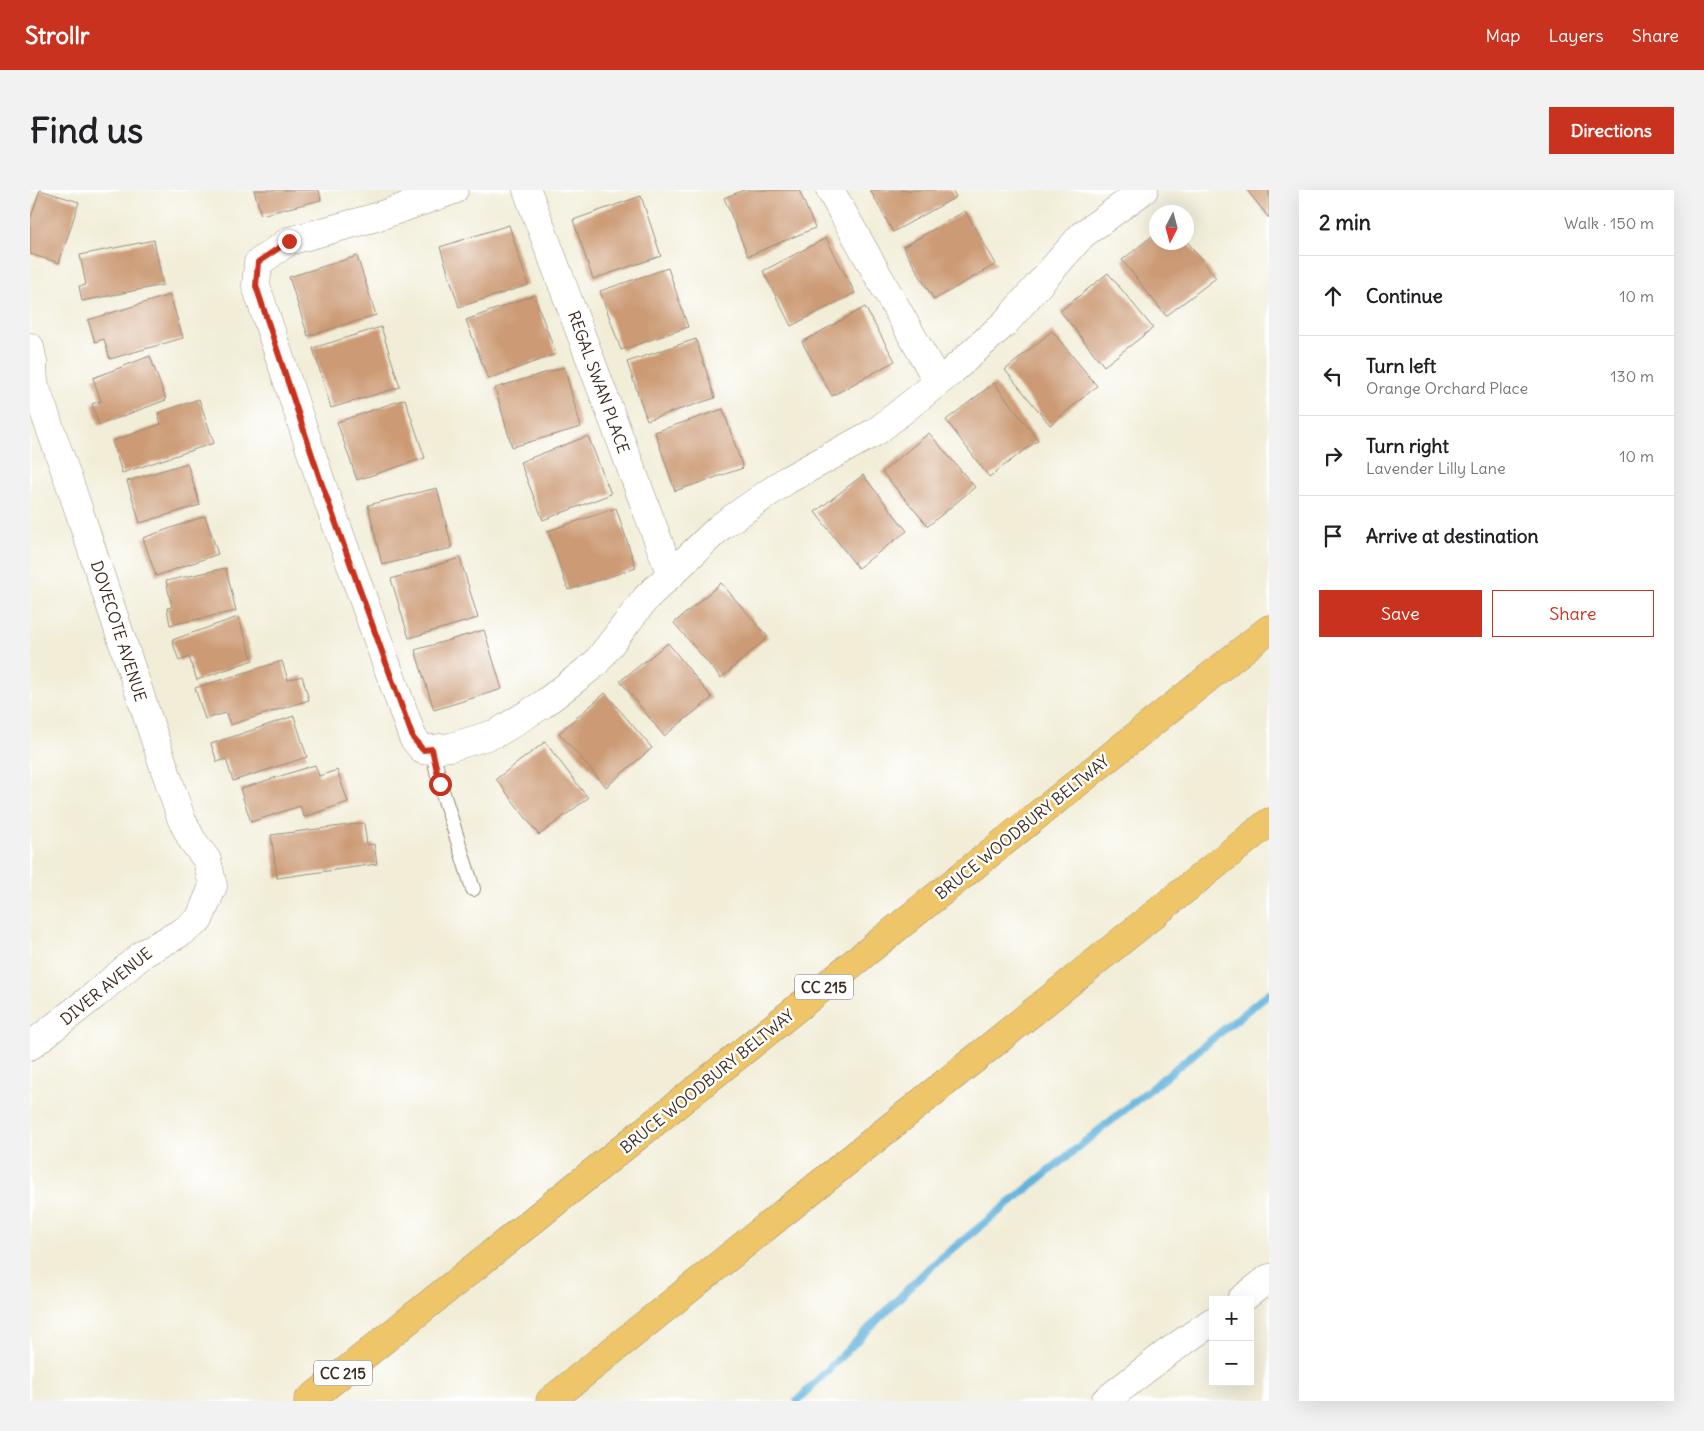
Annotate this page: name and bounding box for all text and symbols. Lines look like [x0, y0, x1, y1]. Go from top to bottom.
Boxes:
text: Strollr [25, 20, 90, 50]
text: Map [1485, 24, 1520, 47]
text: Layers [1548, 24, 1604, 47]
text: Share [1632, 24, 1679, 47]
button: Directions [1549, 107, 1674, 154]
text: Find us [30, 108, 143, 152]
north arrow [1149, 205, 1194, 250]
text: 2 min [1319, 209, 1371, 236]
text: Walk · 150 m [1564, 213, 1654, 233]
route end [278, 230, 301, 253]
icon: ahead [1319, 282, 1347, 310]
text: Continue [1366, 284, 1443, 308]
text: 10 m [1619, 286, 1654, 306]
street label: REGAL SWAN PLACE [564, 308, 634, 456]
text: Turn left [1366, 354, 1436, 378]
icon: left [1319, 362, 1347, 390]
text: 130 m [1610, 366, 1654, 386]
text: Orange Orchard Place [1366, 378, 1528, 398]
text: Turn right [1366, 434, 1449, 458]
icon: right [1319, 442, 1347, 470]
text: 10 m [1619, 446, 1654, 466]
text: Lavender Lilly Lane [1366, 458, 1506, 478]
icon: arrive [1319, 522, 1347, 550]
text: Arrive at destination [1366, 524, 1539, 548]
street label: DOVECOTE AVENUE [87, 558, 151, 704]
button: Save [1319, 590, 1482, 637]
button: Share [1492, 590, 1654, 637]
street label: BRUCE WOODBURY BELTWAY [931, 751, 1113, 903]
route start [429, 773, 452, 796]
street label: DIVER AVENUE [56, 943, 156, 1029]
road number: CC 215 [795, 974, 853, 1000]
street label: BRUCE WOODBURY BELTWAY [616, 1005, 798, 1157]
map controls [1209, 1296, 1254, 1386]
button: + [1209, 1296, 1254, 1341]
button: − [1209, 1341, 1254, 1386]
road number: CC 215 [314, 1360, 372, 1386]

